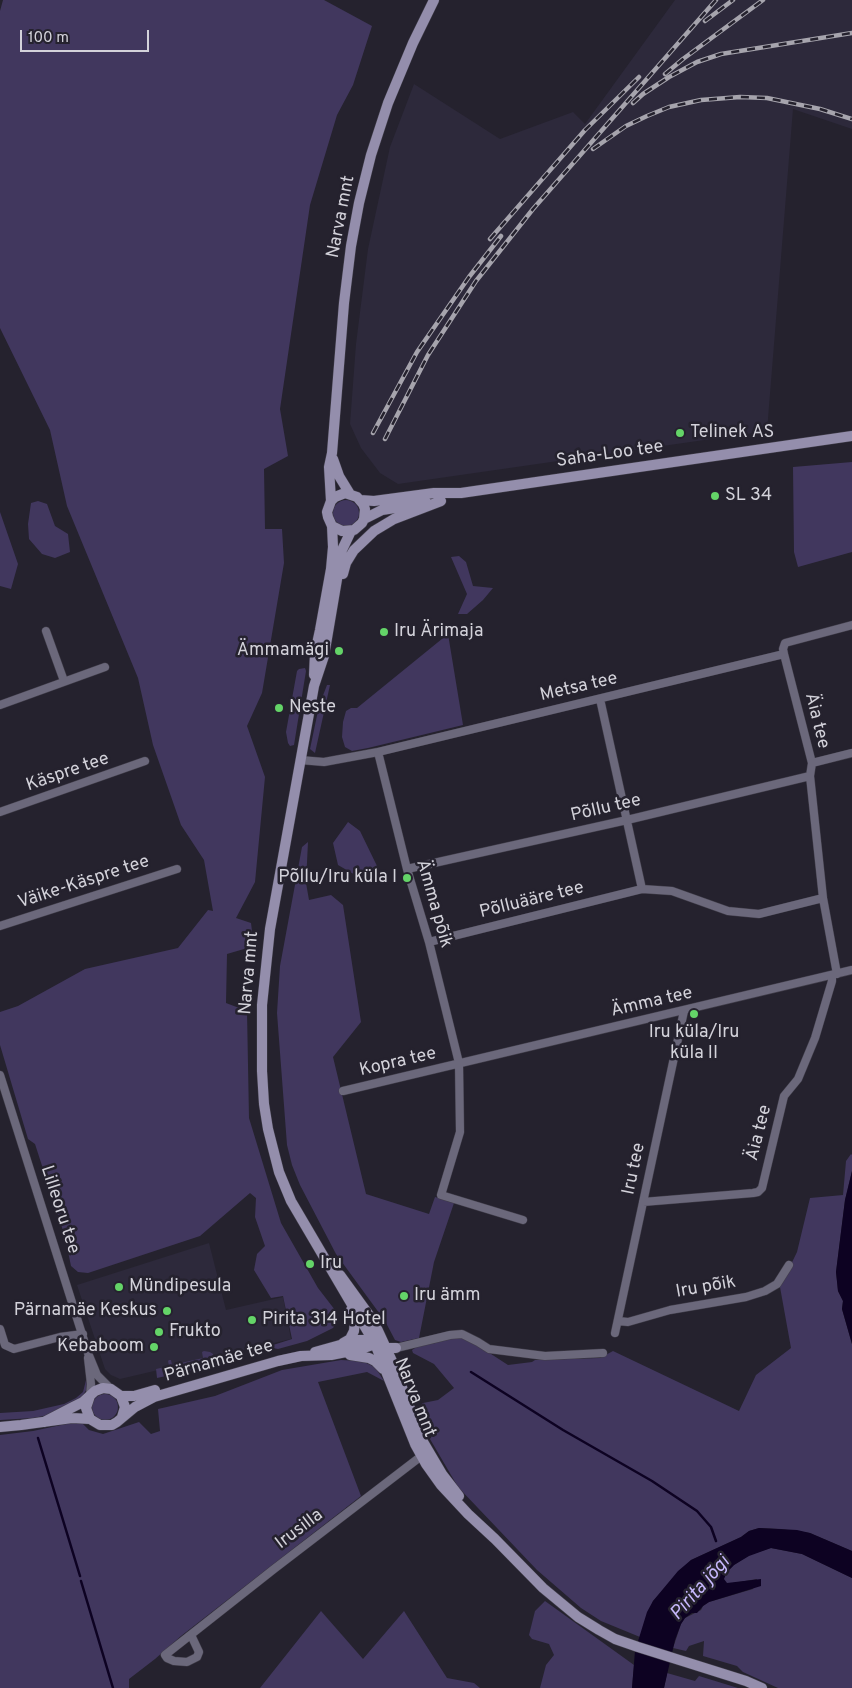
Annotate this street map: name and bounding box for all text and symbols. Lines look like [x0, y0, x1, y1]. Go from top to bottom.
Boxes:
scale bar [22, 20, 151, 52]
text: 100 m [28, 29, 69, 48]
street label: Narva mnt [323, 174, 361, 260]
place label: Telinek AS [690, 422, 774, 444]
marker: Telinek AS [674, 427, 686, 439]
street label: Saha-Loo tee [555, 437, 665, 473]
place label: SL 34 [725, 485, 772, 507]
marker: SL 34 [709, 490, 721, 502]
place label: Iru Ärimaja [394, 621, 483, 643]
marker: Iru Ärimaja [378, 626, 390, 638]
place label: Ämmamägi [237, 640, 329, 662]
marker: Ämmamägi [333, 645, 345, 657]
street label: Metsa tee [538, 669, 620, 707]
street label: Äia tee [799, 691, 833, 751]
place label: Neste [289, 697, 336, 719]
marker: Neste [273, 702, 285, 714]
street label: Käspre tee [24, 749, 112, 797]
street label: Põllu tee [569, 790, 643, 828]
street label: Väike-Käspre tee [16, 852, 152, 914]
street label: Ämma põik [410, 857, 456, 951]
place label: Põllu/Iru küla I [278, 867, 397, 889]
marker: Põllu/Iru küla I [401, 872, 413, 884]
street label: Põlluääre tee [478, 878, 586, 924]
street label: Narva mnt [236, 930, 264, 1016]
street label: Ämma tee [609, 983, 695, 1023]
marker: Iru küla/Iru küla II [688, 1008, 700, 1020]
place label: Iru küla/Iru küla II [649, 1022, 739, 1064]
street label: Kopra tee [358, 1044, 438, 1082]
street label: Äia tee [743, 1103, 777, 1163]
street label: Iru tee [619, 1141, 651, 1197]
street label: Lilleoru tee [35, 1163, 83, 1257]
place label: Iru [320, 1253, 342, 1275]
marker: Iru [304, 1258, 316, 1270]
street label: Iru põik [674, 1272, 738, 1304]
place label: Mündipesula [129, 1276, 231, 1298]
marker: Mündipesula [113, 1281, 125, 1293]
place label: Iru ämm [414, 1285, 480, 1307]
marker: Iru ämm [398, 1290, 410, 1302]
place label: Pärnamäe Keskus [14, 1300, 157, 1322]
marker: Pärnamäe Keskus [161, 1305, 173, 1317]
place label: Pirita 314 Hotel [262, 1309, 386, 1331]
marker: Pirita 314 Hotel [246, 1314, 258, 1326]
place label: Frukto [169, 1321, 221, 1343]
marker: Frukto [153, 1326, 165, 1338]
place label: Kebaboom [57, 1336, 144, 1358]
street label: Pärnamäe tee [162, 1336, 276, 1388]
marker: Kebaboom [148, 1341, 160, 1353]
street label: Narva mnt [388, 1355, 440, 1441]
street label: Irusilla [272, 1505, 328, 1555]
water label: Pirita jõgi [666, 1552, 736, 1626]

